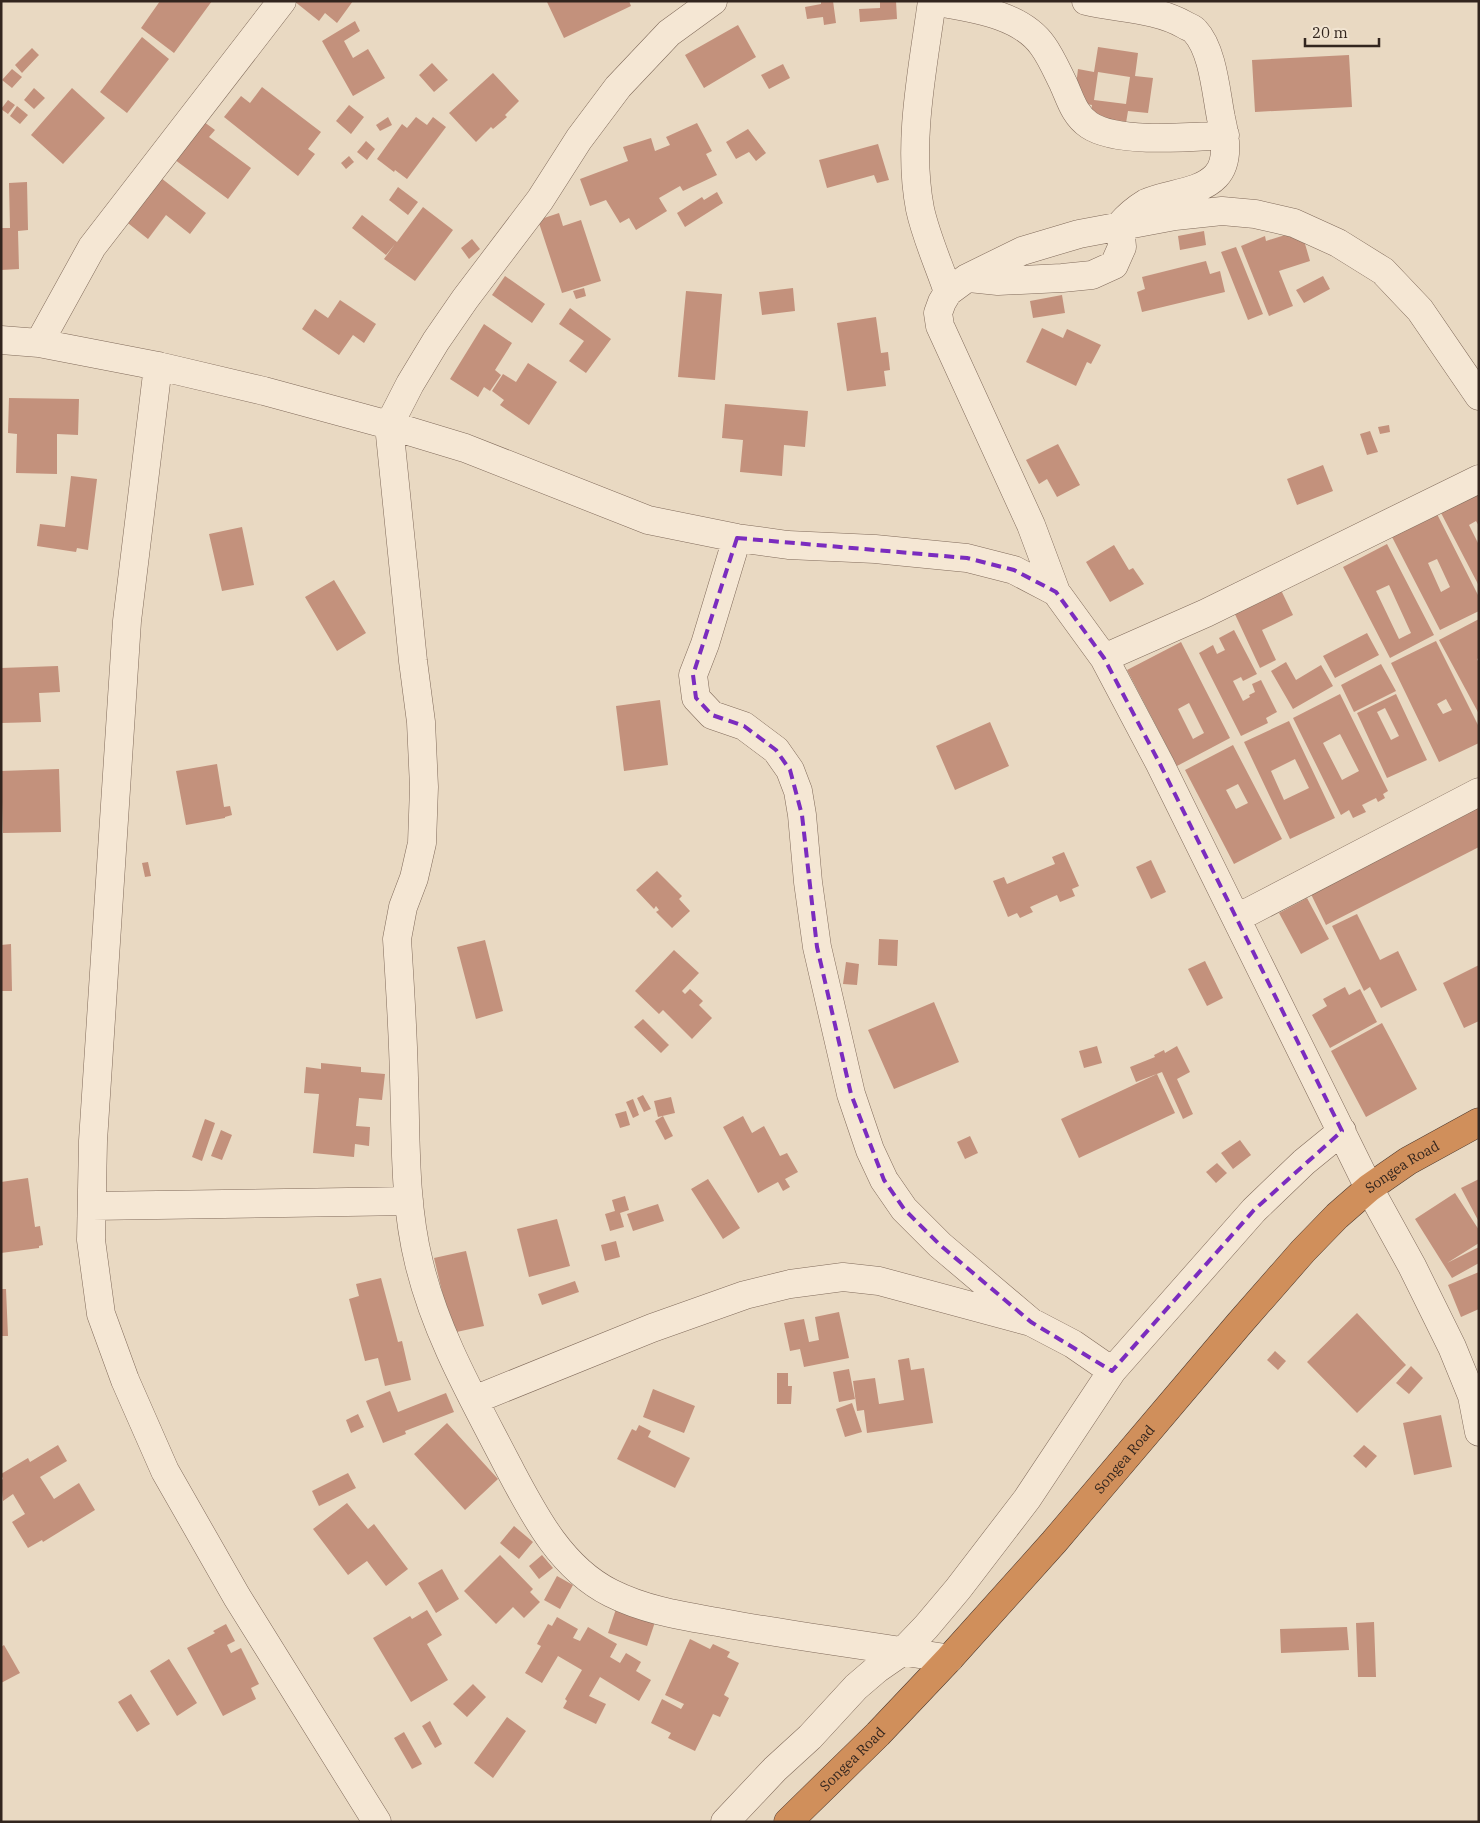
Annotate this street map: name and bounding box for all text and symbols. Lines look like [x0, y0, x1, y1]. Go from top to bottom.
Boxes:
scale bar [1305, 15, 1379, 47]
text: 20 m [1312, 23, 1348, 42]
street label: Songea Road [1361, 1136, 1443, 1197]
street label: Songea Road [1090, 1421, 1159, 1497]
street label: Songea Road [816, 1723, 889, 1795]

